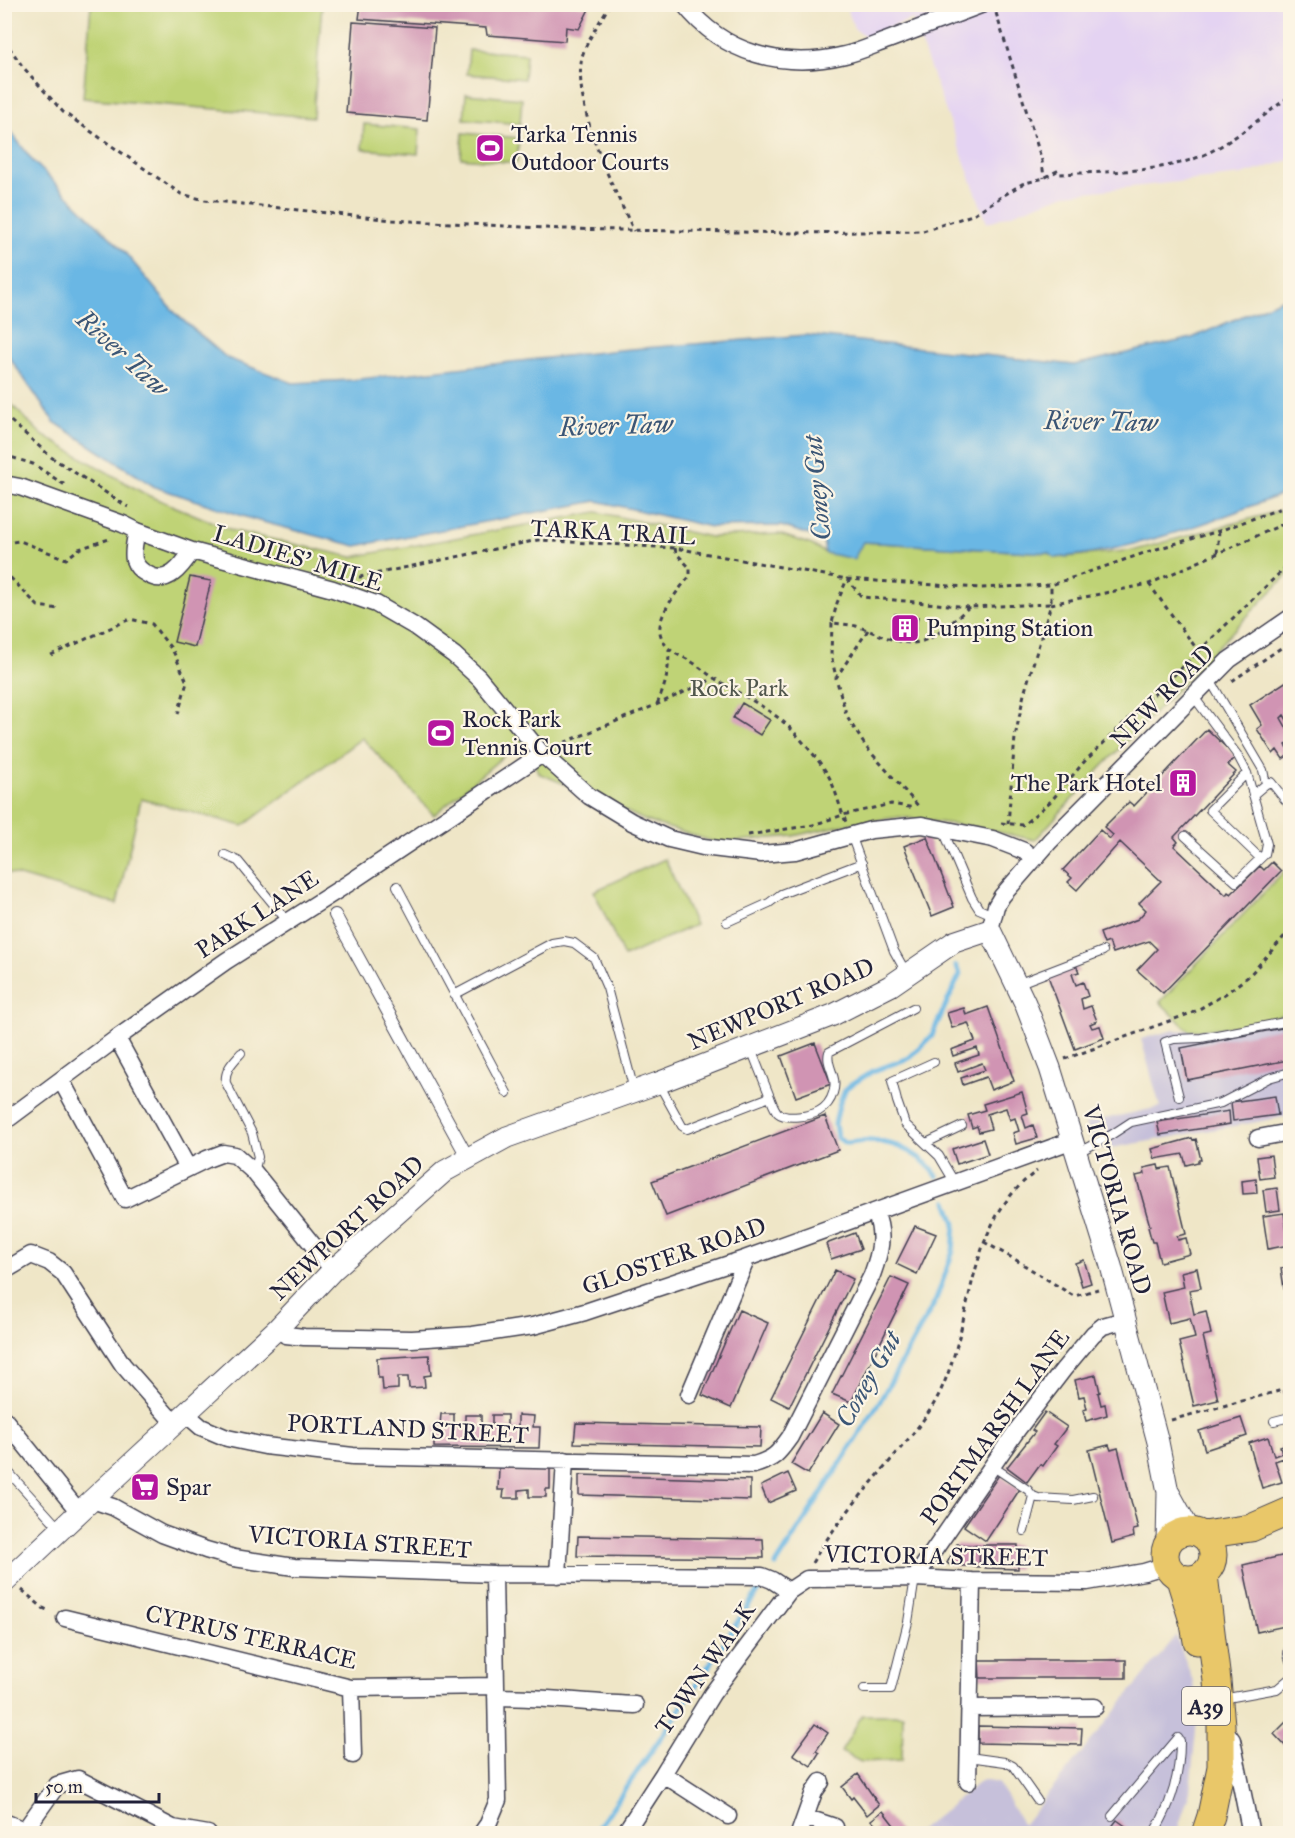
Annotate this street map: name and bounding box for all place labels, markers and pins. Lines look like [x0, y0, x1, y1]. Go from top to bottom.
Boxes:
place label: Tarka Tennis Outdoor Courts [511, 119, 669, 177]
sports icon: Tarka Tennis Outdoor Courts [474, 132, 506, 164]
building icon: Pumping Station [889, 612, 921, 644]
place label: Pumping Station [926, 613, 1093, 643]
place label: Rock Park Tennis Court [462, 704, 592, 762]
sports icon: Rock Park Tennis Court [425, 717, 457, 749]
building icon: The Park Hotel [1167, 767, 1199, 799]
place label: The Park Hotel [1011, 768, 1163, 798]
supermarket icon: Spar [129, 1471, 161, 1503]
place label: Spar [166, 1472, 211, 1502]

